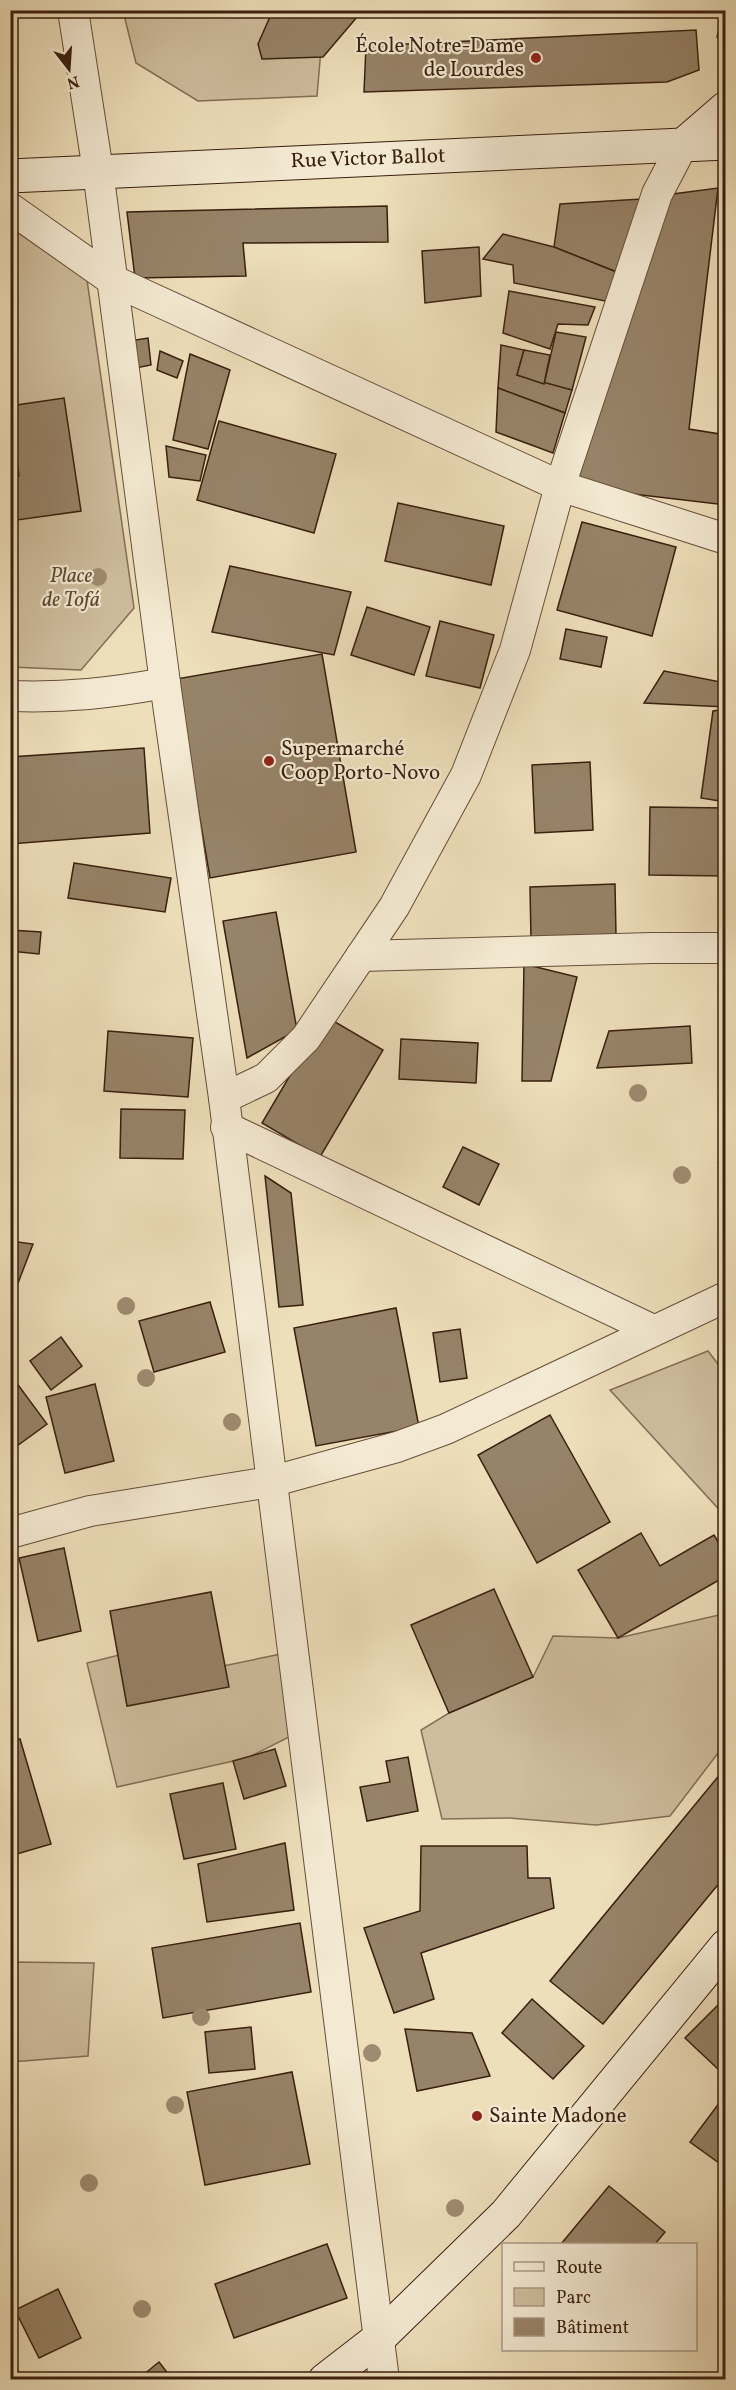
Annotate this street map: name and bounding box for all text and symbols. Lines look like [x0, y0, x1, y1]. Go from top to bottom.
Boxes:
place label: École Notre-Dame de Lourdes [355, 32, 524, 85]
north arrow [39, 39, 99, 99]
marker: École Notre-Dame de Lourdes [529, 51, 543, 65]
text: N [64, 69, 82, 94]
street label: Rue Victor Ballot [290, 142, 446, 176]
park label: Place de Tofá [42, 562, 100, 615]
place label: Supermarché Coop Porto-Novo [281, 735, 440, 788]
marker: Supermarché Coop Porto-Novo [262, 754, 276, 768]
place label: Sainte Madone [489, 2102, 627, 2131]
marker: Sainte Madone [470, 2109, 484, 2123]
legend [502, 2243, 697, 2351]
text: Route [556, 2256, 602, 2281]
text: Parc [556, 2286, 591, 2311]
text: Bâtiment [556, 2316, 629, 2341]

